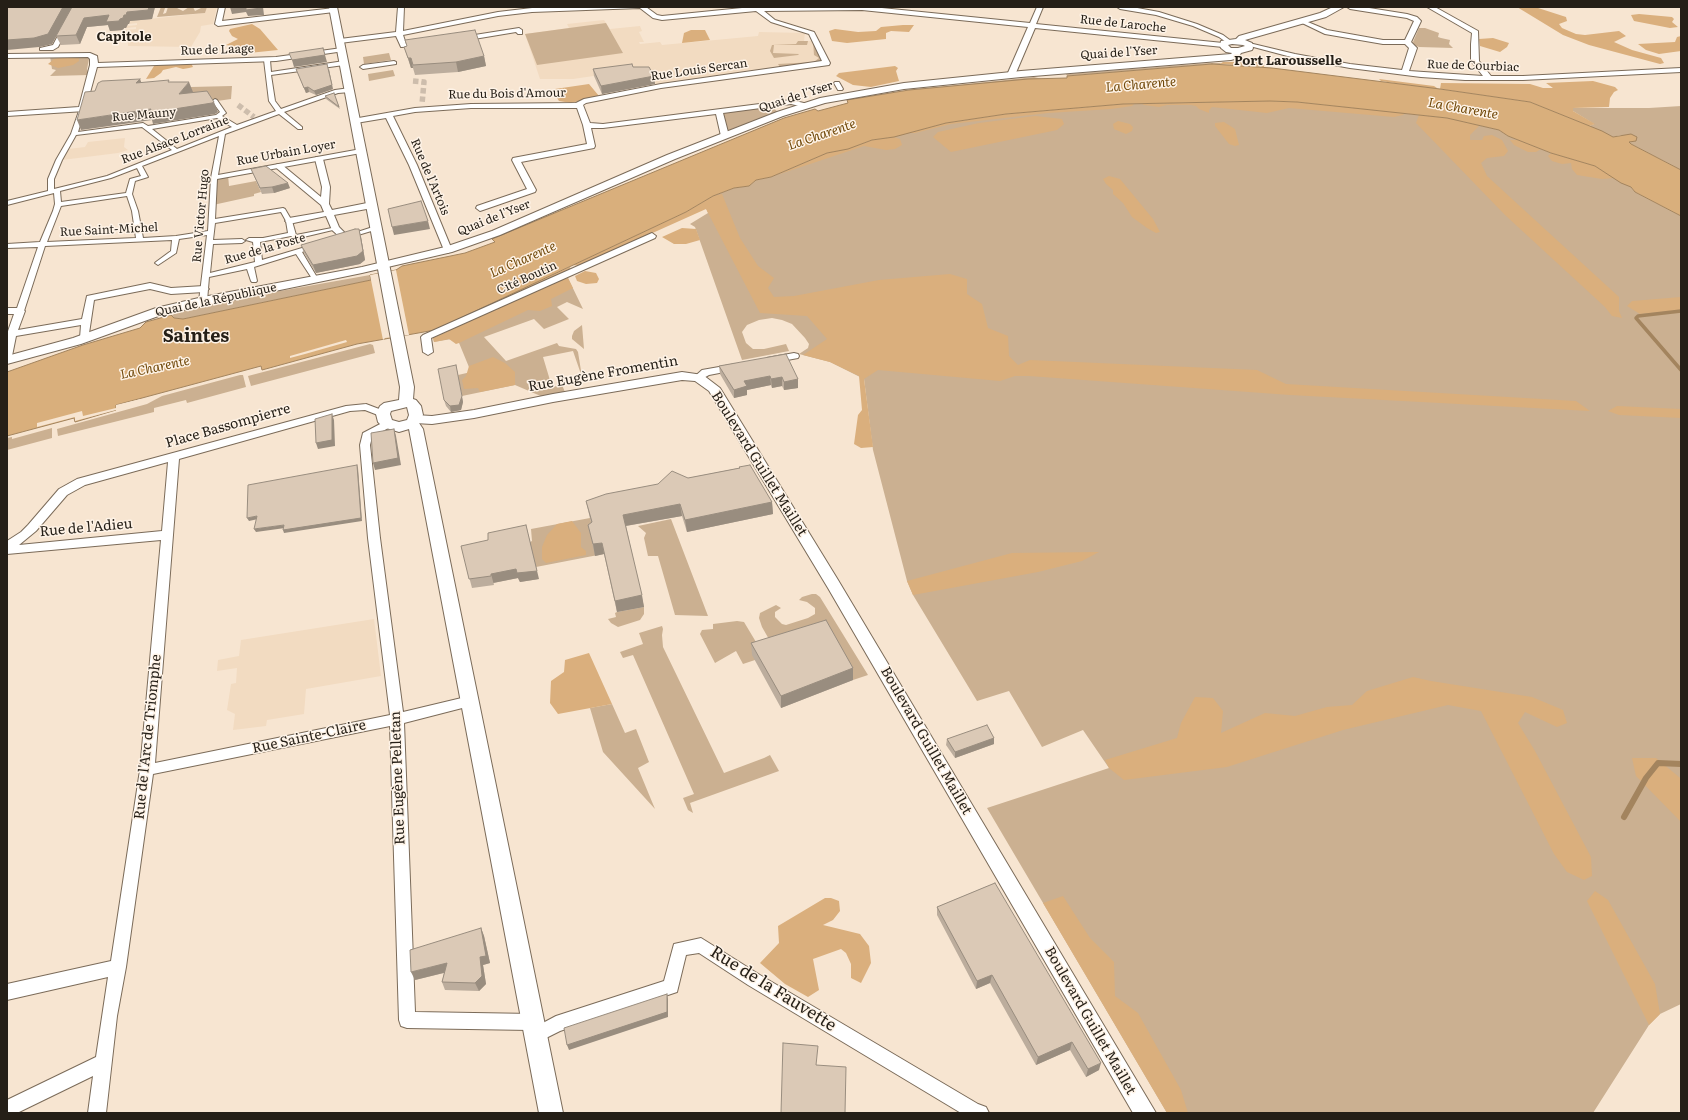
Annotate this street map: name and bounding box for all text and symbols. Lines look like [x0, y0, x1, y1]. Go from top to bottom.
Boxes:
street label: Rue de Laroche [1079, 12, 1167, 36]
district label: Capitole [96, 29, 152, 45]
street label: Rue de Laage [180, 42, 254, 58]
street label: Quai de l'Yser [1080, 43, 1158, 63]
district label: Port Larousselle [1234, 53, 1342, 69]
street label: Rue Louis Sercan [650, 56, 748, 84]
street label: Rue de Courbiac [1427, 57, 1519, 75]
water label: La Charente [1105, 74, 1177, 96]
street label: Quai de l'Yser [757, 78, 835, 116]
street label: Rue du Bois d'Amour [448, 86, 566, 102]
water label: La Charente [1427, 95, 1499, 123]
street label: Rue Mauny [111, 105, 177, 125]
street label: Rue Alsace Lorraine [119, 113, 231, 167]
water label: La Charente [786, 116, 858, 154]
street label: Rue Urbain Loyer [235, 137, 337, 169]
street label: Rue de l'Artois [407, 137, 453, 217]
street label: Rue Victor Hugo [190, 169, 212, 263]
street label: Quai de l'Yser [456, 197, 532, 239]
street label: Rue Saint-Michel [60, 220, 158, 240]
street label: Rue de la Poste [223, 231, 307, 267]
water label: La Charente [488, 239, 558, 281]
street label: Cité Boutin [495, 258, 559, 298]
street label: Quai de la République [154, 280, 278, 320]
district label: Saintes [163, 326, 229, 348]
water label: La Charente [119, 353, 191, 383]
street label: Rue Eugène Fromentin [527, 353, 679, 395]
street label: Boulevard Guillet Maillet [707, 388, 811, 540]
street label: Place Bassompierre [164, 400, 292, 452]
street label: Rue de l'Adieu [39, 516, 133, 540]
street label: Rue de l'Arc de Triomphe [131, 654, 165, 820]
street label: Boulevard Guillet Maillet [877, 664, 975, 818]
street label: Rue Eugène Pelletan [387, 711, 409, 845]
street label: Rue Sainte-Claire [251, 717, 367, 757]
street label: Rue de la Fauvette [706, 942, 840, 1036]
street label: Boulevard Guillet Maillet [1041, 944, 1139, 1098]

